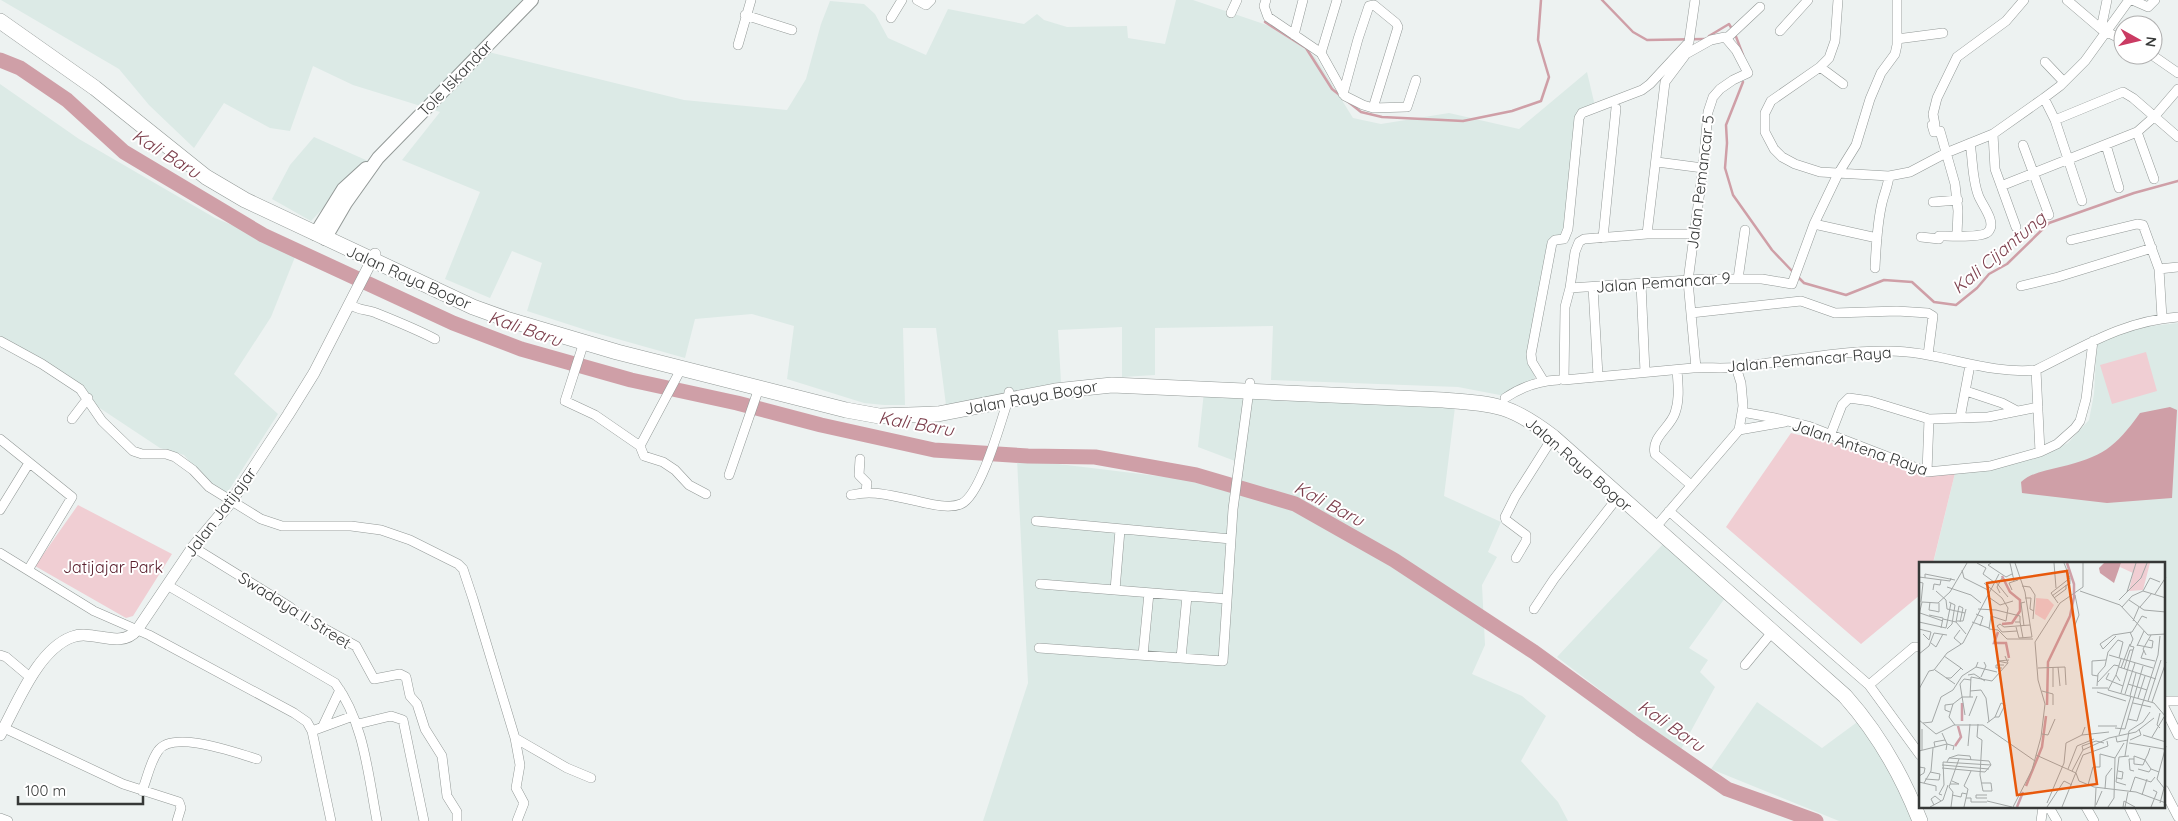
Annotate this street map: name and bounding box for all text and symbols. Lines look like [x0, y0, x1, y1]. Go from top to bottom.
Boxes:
north arrow [2113, 15, 2163, 65]
text: N [2141, 35, 2161, 48]
street label: Tole Iskandar [413, 36, 497, 120]
street label: Jalan Pemancar 5 [1682, 114, 1718, 250]
water label: Kali Baru [128, 124, 206, 184]
water label: Kali Cijantung [1947, 205, 2052, 299]
street label: Jalan Raya Bogor [343, 240, 475, 314]
street label: Jalan Pemancar 9 [1595, 267, 1731, 297]
water label: Kali Baru [486, 305, 566, 352]
street label: Jalan Pemancar Raya [1726, 342, 1892, 376]
street label: Jalan Raya Bogor [963, 375, 1099, 419]
water label: Kali Baru [877, 406, 957, 442]
street label: Jalan Raya Bogor [1521, 412, 1637, 516]
street label: Jalan Antena Raya [1789, 414, 1931, 480]
street label: Jalan Jatijajar [180, 463, 260, 561]
water label: Kali Baru [1290, 476, 1370, 532]
park label: Jatijajar Park [63, 557, 163, 577]
inset map [1919, 562, 2166, 808]
street label: Swadaya II Street [235, 567, 355, 653]
water label: Kali Baru [1634, 694, 1710, 758]
scale bar [18, 774, 142, 806]
text: 100 m [25, 781, 66, 800]

